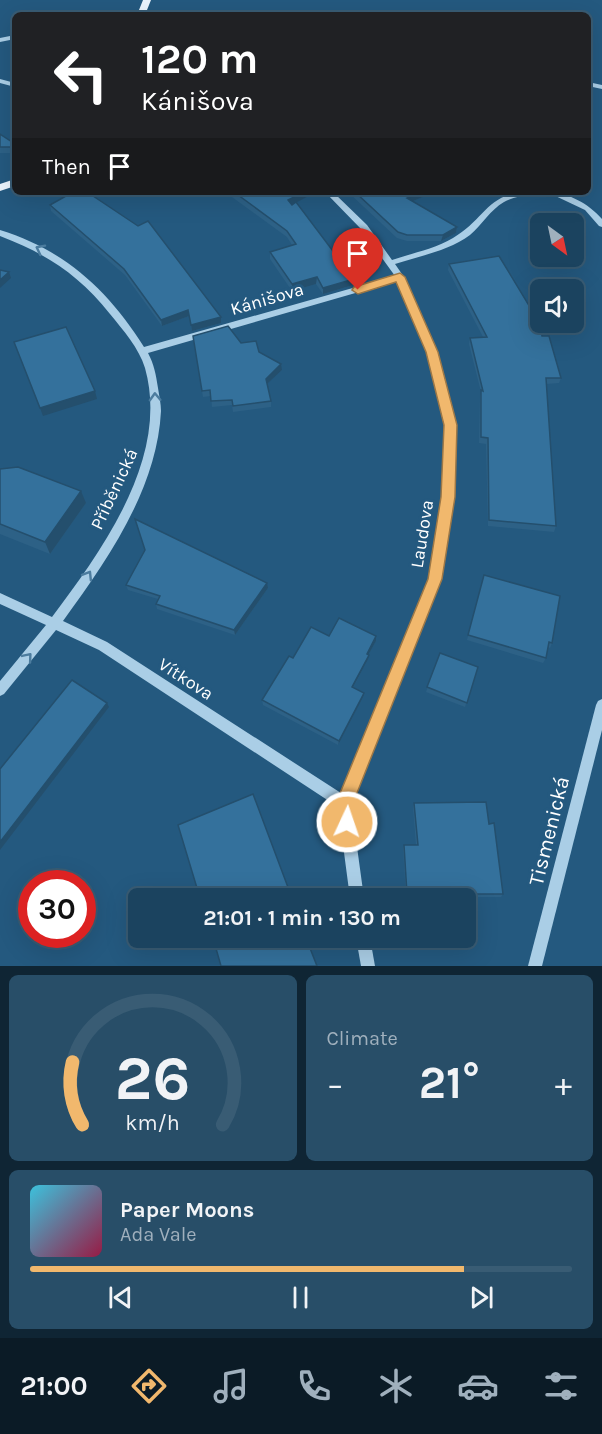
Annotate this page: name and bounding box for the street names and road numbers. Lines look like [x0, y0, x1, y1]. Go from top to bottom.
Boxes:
street label: Kánišova [228, 278, 306, 320]
street label: Příběnická [86, 445, 142, 533]
street label: Laudova [406, 498, 438, 570]
street label: Vítkova [154, 653, 218, 705]
street label: Tismenická [524, 774, 574, 888]

